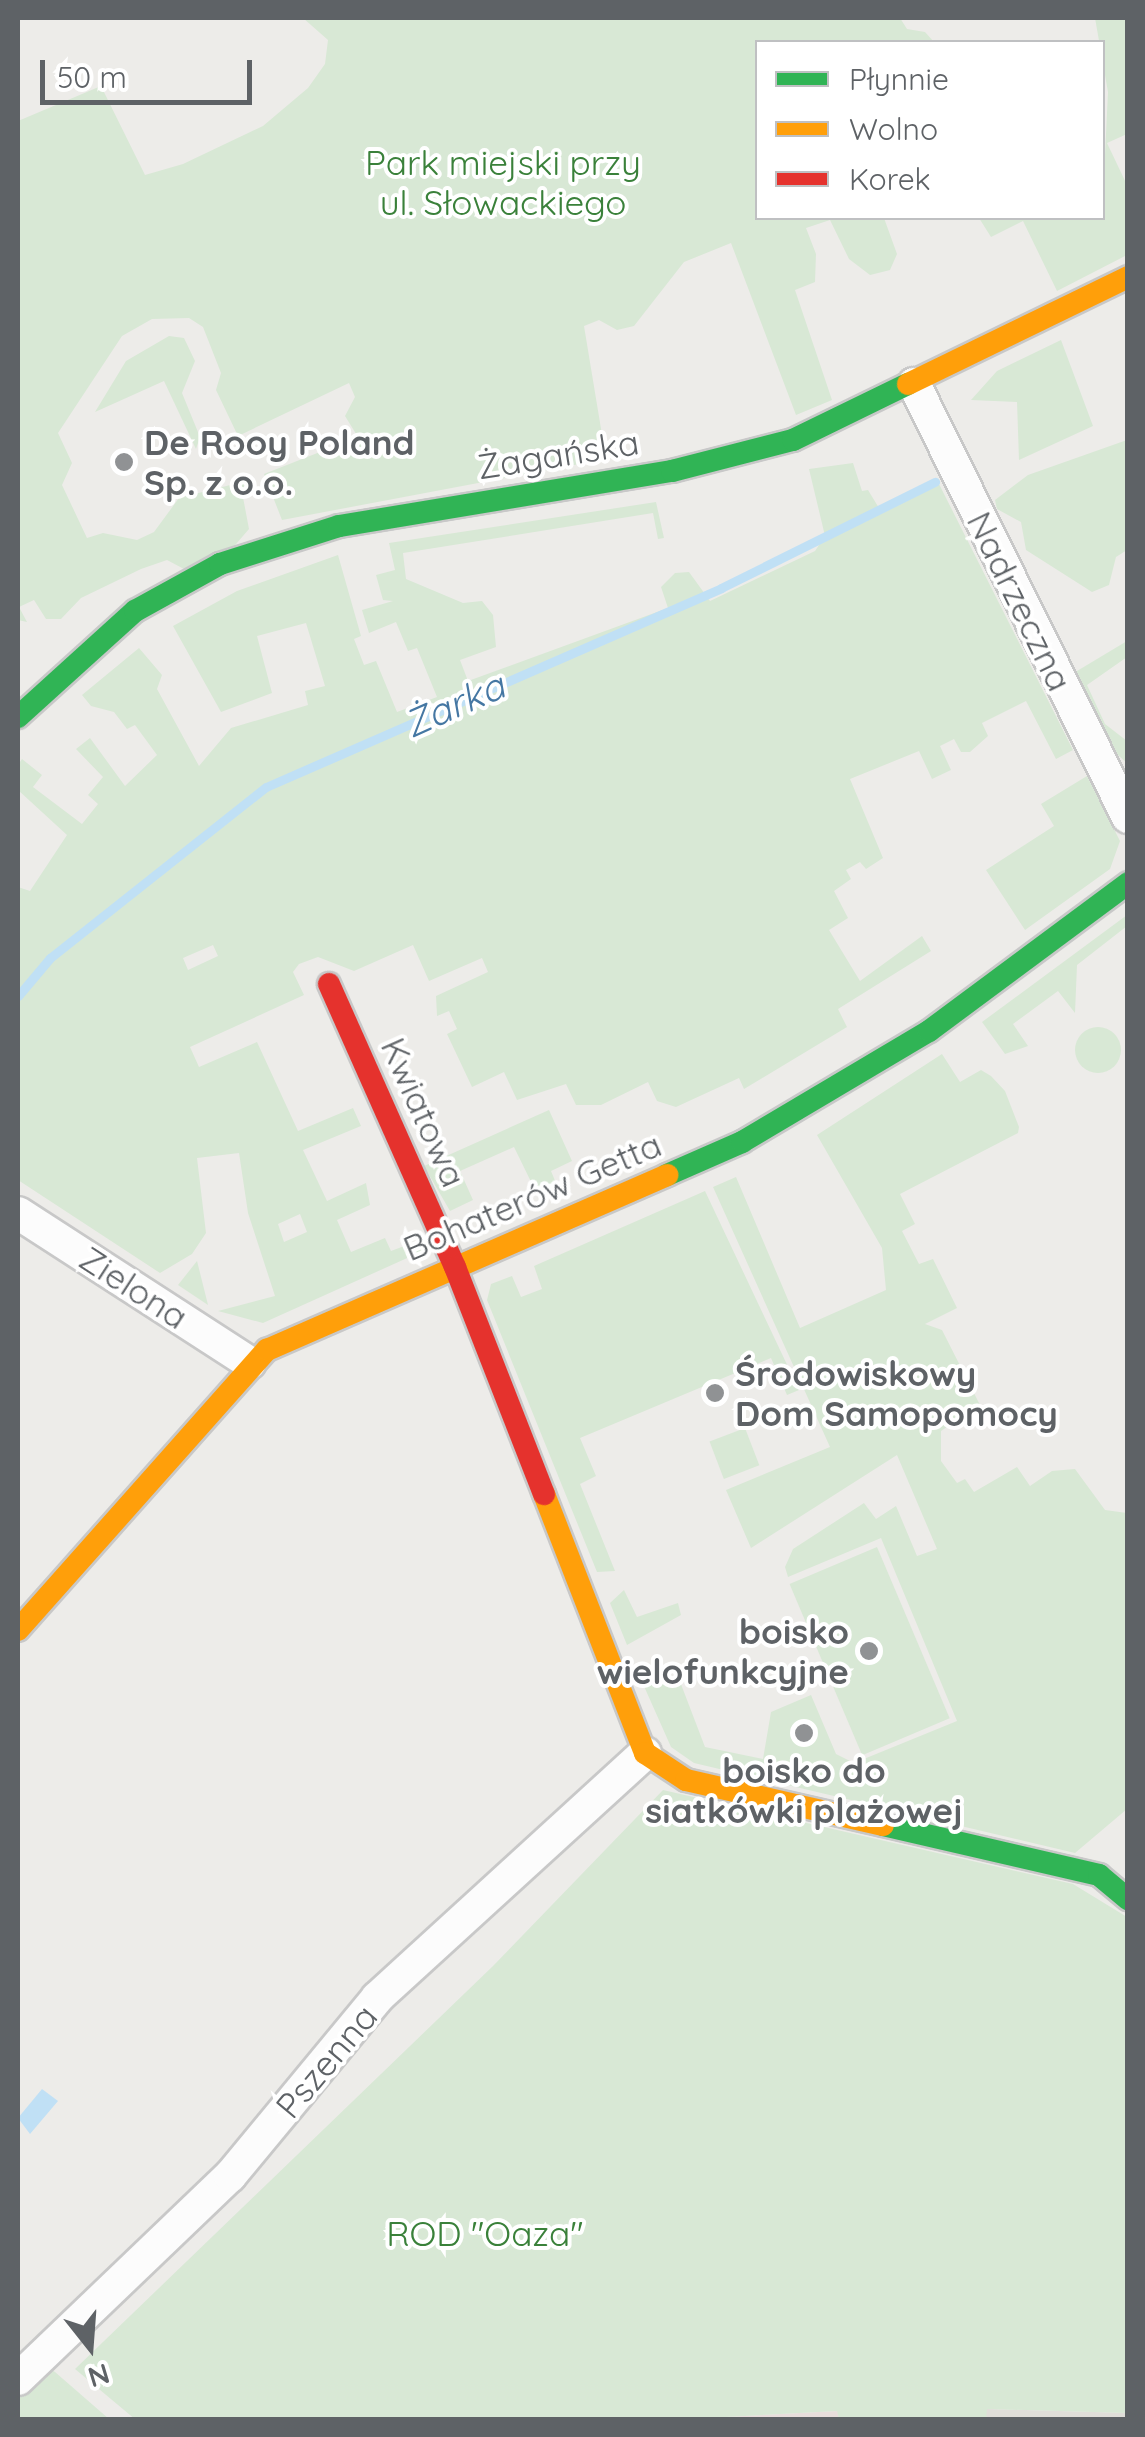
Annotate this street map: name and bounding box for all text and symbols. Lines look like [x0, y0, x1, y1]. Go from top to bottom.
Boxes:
scale bar [45, 40, 258, 102]
legend [755, 40, 1105, 220]
text: 50 m [57, 58, 127, 96]
text: Płynnie [849, 60, 949, 98]
text: Wolno [849, 110, 938, 148]
park label: Park miejski przy ul. Słowackiego [365, 141, 641, 223]
text: Korek [849, 160, 931, 198]
place label: De Rooy Poland Sp. z o.o. [144, 421, 415, 503]
street label: Żagańska [474, 421, 642, 487]
marker: De Rooy Poland Sp. z o.o. [113, 451, 135, 473]
street label: Nadrzeczna [959, 505, 1081, 697]
water label: Żarka [397, 663, 511, 747]
street label: Kwiatowa [373, 1031, 475, 1193]
street label: Bohaterów Getta [397, 1123, 667, 1269]
street label: Zielona [72, 1237, 196, 1337]
place label: Środowiskowy Dom Samopomocy [735, 1352, 1058, 1434]
marker: Środowiskowy Dom Samopomocy [704, 1382, 726, 1404]
place label: boisko wielofunkcyjne [597, 1610, 849, 1692]
marker: boisko wielofunkcyjne [858, 1640, 880, 1662]
marker: boisko do siatkówki plażowej [793, 1722, 815, 1744]
place label: boisko do siatkówki plażowej [645, 1749, 963, 1831]
street label: Pszenna [266, 1996, 386, 2126]
park label: ROD "Oaza" [386, 2212, 584, 2254]
north arrow [40, 2297, 140, 2397]
text: N [84, 2356, 114, 2396]

